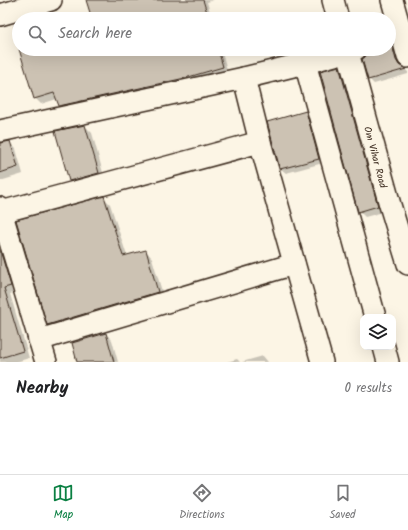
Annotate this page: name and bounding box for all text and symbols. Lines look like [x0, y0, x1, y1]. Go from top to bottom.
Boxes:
search box [12, 12, 396, 56]
text: Search here [58, 22, 132, 46]
icon: search [26, 23, 48, 45]
street label: Om Vihar Road [359, 125, 391, 191]
map controls [360, 314, 396, 350]
button: layers [360, 314, 396, 350]
text: Nearby [16, 375, 68, 402]
text: 0 results [345, 378, 392, 399]
tab: Map [52, 482, 74, 524]
tab: Directions [179, 482, 225, 524]
tab: Saved [330, 482, 356, 524]

